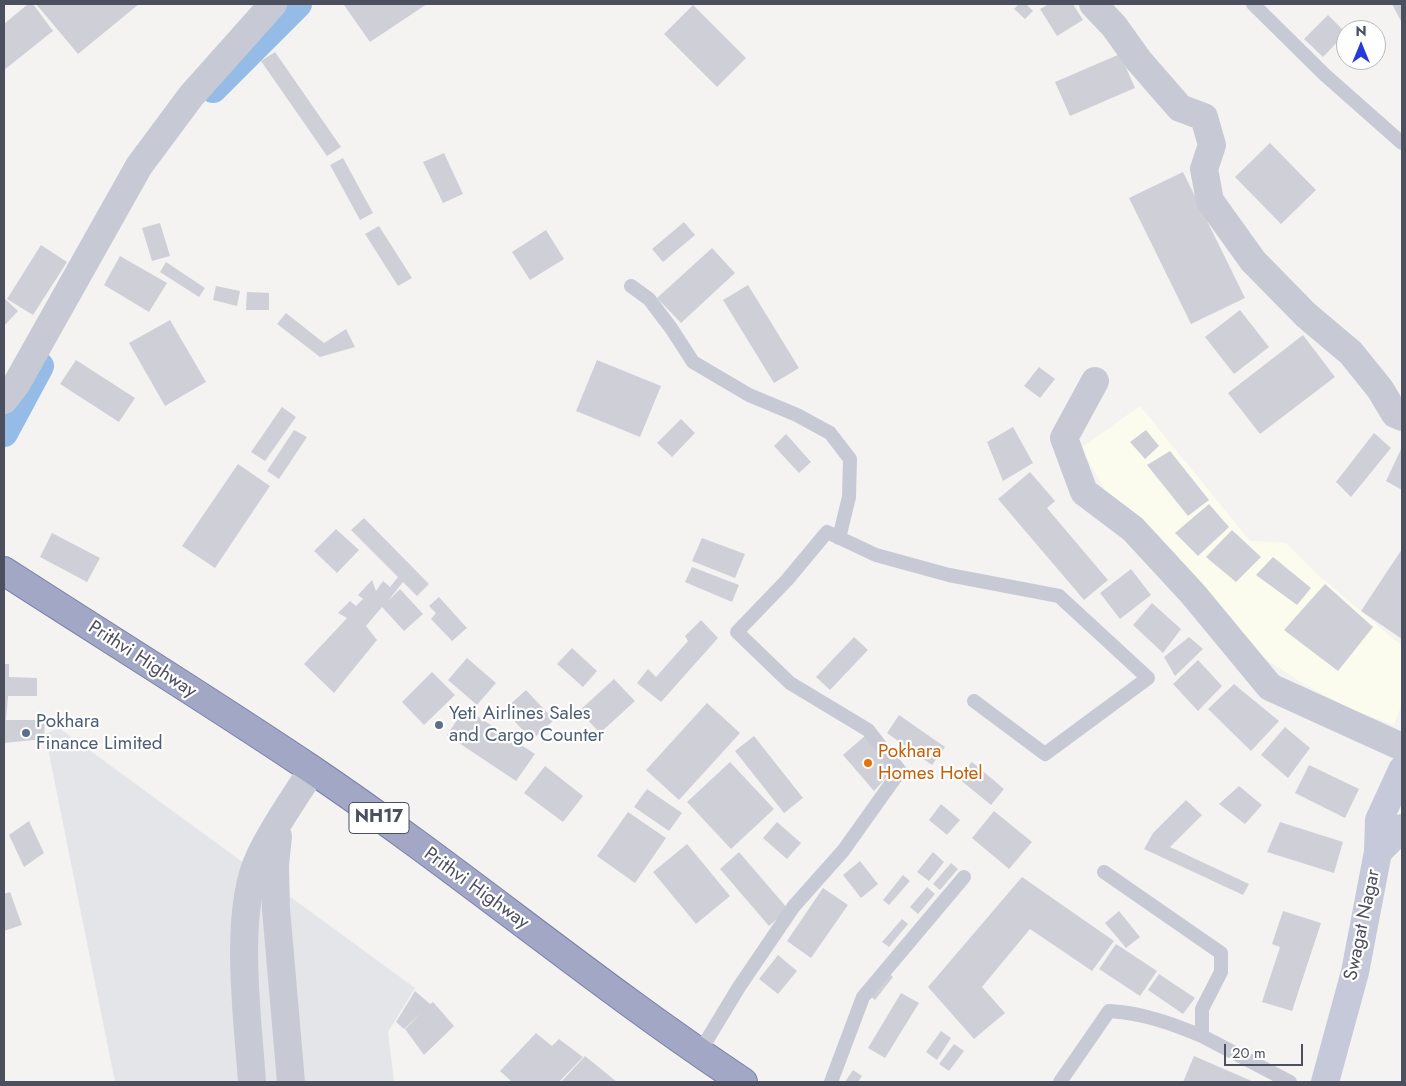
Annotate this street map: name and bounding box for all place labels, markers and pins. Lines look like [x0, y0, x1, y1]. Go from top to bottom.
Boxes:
place label: Yeti Airlines Sales and Cargo Counter [449, 703, 604, 747]
place label: Pokhara Finance Limited [36, 711, 163, 755]
marker: Yeti Airlines Sales and Cargo Counter [433, 719, 445, 731]
marker: Pokhara Finance Limited [20, 727, 32, 739]
place label: Pokhara Homes Hotel [878, 741, 983, 785]
marker: Pokhara Homes Hotel [862, 757, 874, 769]

